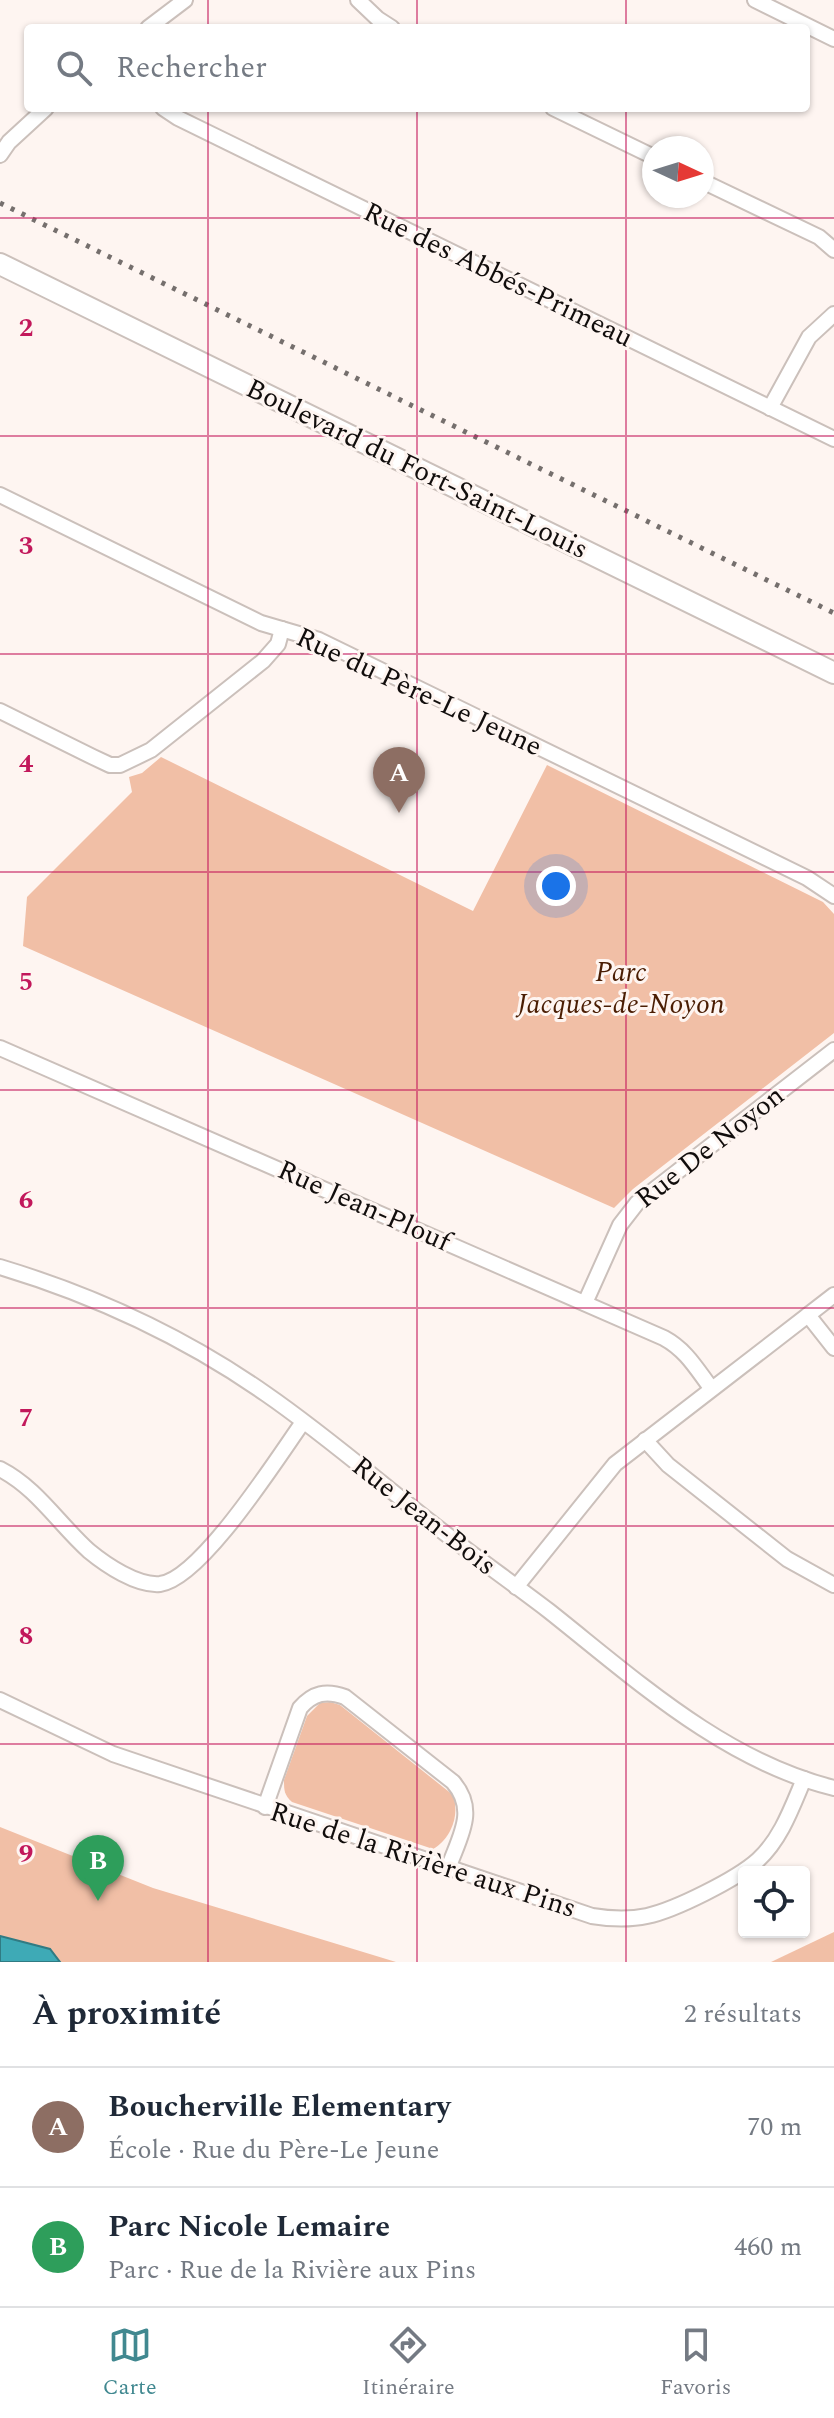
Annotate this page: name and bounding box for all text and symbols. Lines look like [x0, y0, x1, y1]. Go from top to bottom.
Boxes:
search box [24, 24, 810, 112]
text: Rechercher [116, 45, 267, 91]
icon: search [52, 46, 96, 90]
north arrow [642, 136, 714, 208]
street label: Rue des Abbés-Primeau [356, 191, 640, 359]
text: 2 [19, 308, 33, 348]
street label: Boulevard du Fort-Saint-Louis [238, 367, 596, 571]
text: 3 [19, 526, 33, 566]
street label: Rue du Père-Le Jeune [289, 616, 549, 768]
text: 4 [19, 744, 34, 784]
pin: A [373, 747, 425, 813]
your location [536, 866, 576, 906]
park label: Parc Jacques-de-Noyon [515, 951, 725, 1026]
text: 5 [19, 962, 33, 1002]
street label: Rue De Noyon [626, 1075, 794, 1219]
street label: Rue Jean-Plouf [270, 1149, 460, 1264]
text: 6 [19, 1180, 33, 1220]
text: 7 [19, 1398, 33, 1438]
street label: Rue Jean-Bois [342, 1445, 506, 1587]
text: 8 [19, 1616, 33, 1656]
street label: Rue de la Rivière aux Pins [264, 1790, 582, 1930]
text: 9 [19, 1834, 33, 1874]
pin: B [72, 1835, 124, 1901]
map controls [738, 1866, 810, 1938]
button: locate [738, 1866, 810, 1938]
text: À proximité [32, 1988, 221, 2040]
text: 2 résultats [684, 1994, 802, 2034]
text: Boucherville Elementary [108, 2084, 451, 2130]
text: A [48, 2107, 68, 2147]
text: 70 m [747, 2107, 802, 2147]
text: École · Rue du Père-Le Jeune [108, 2130, 439, 2170]
text: Parc Nicole Lemaire [108, 2204, 390, 2250]
text: B [49, 2227, 67, 2267]
text: 460 m [734, 2227, 802, 2267]
text: Parc · Rue de la Rivière aux Pins [108, 2250, 476, 2290]
tab: Carte [103, 2323, 157, 2404]
tab: Itinéraire [362, 2323, 455, 2404]
tab: Favoris [660, 2323, 731, 2404]

